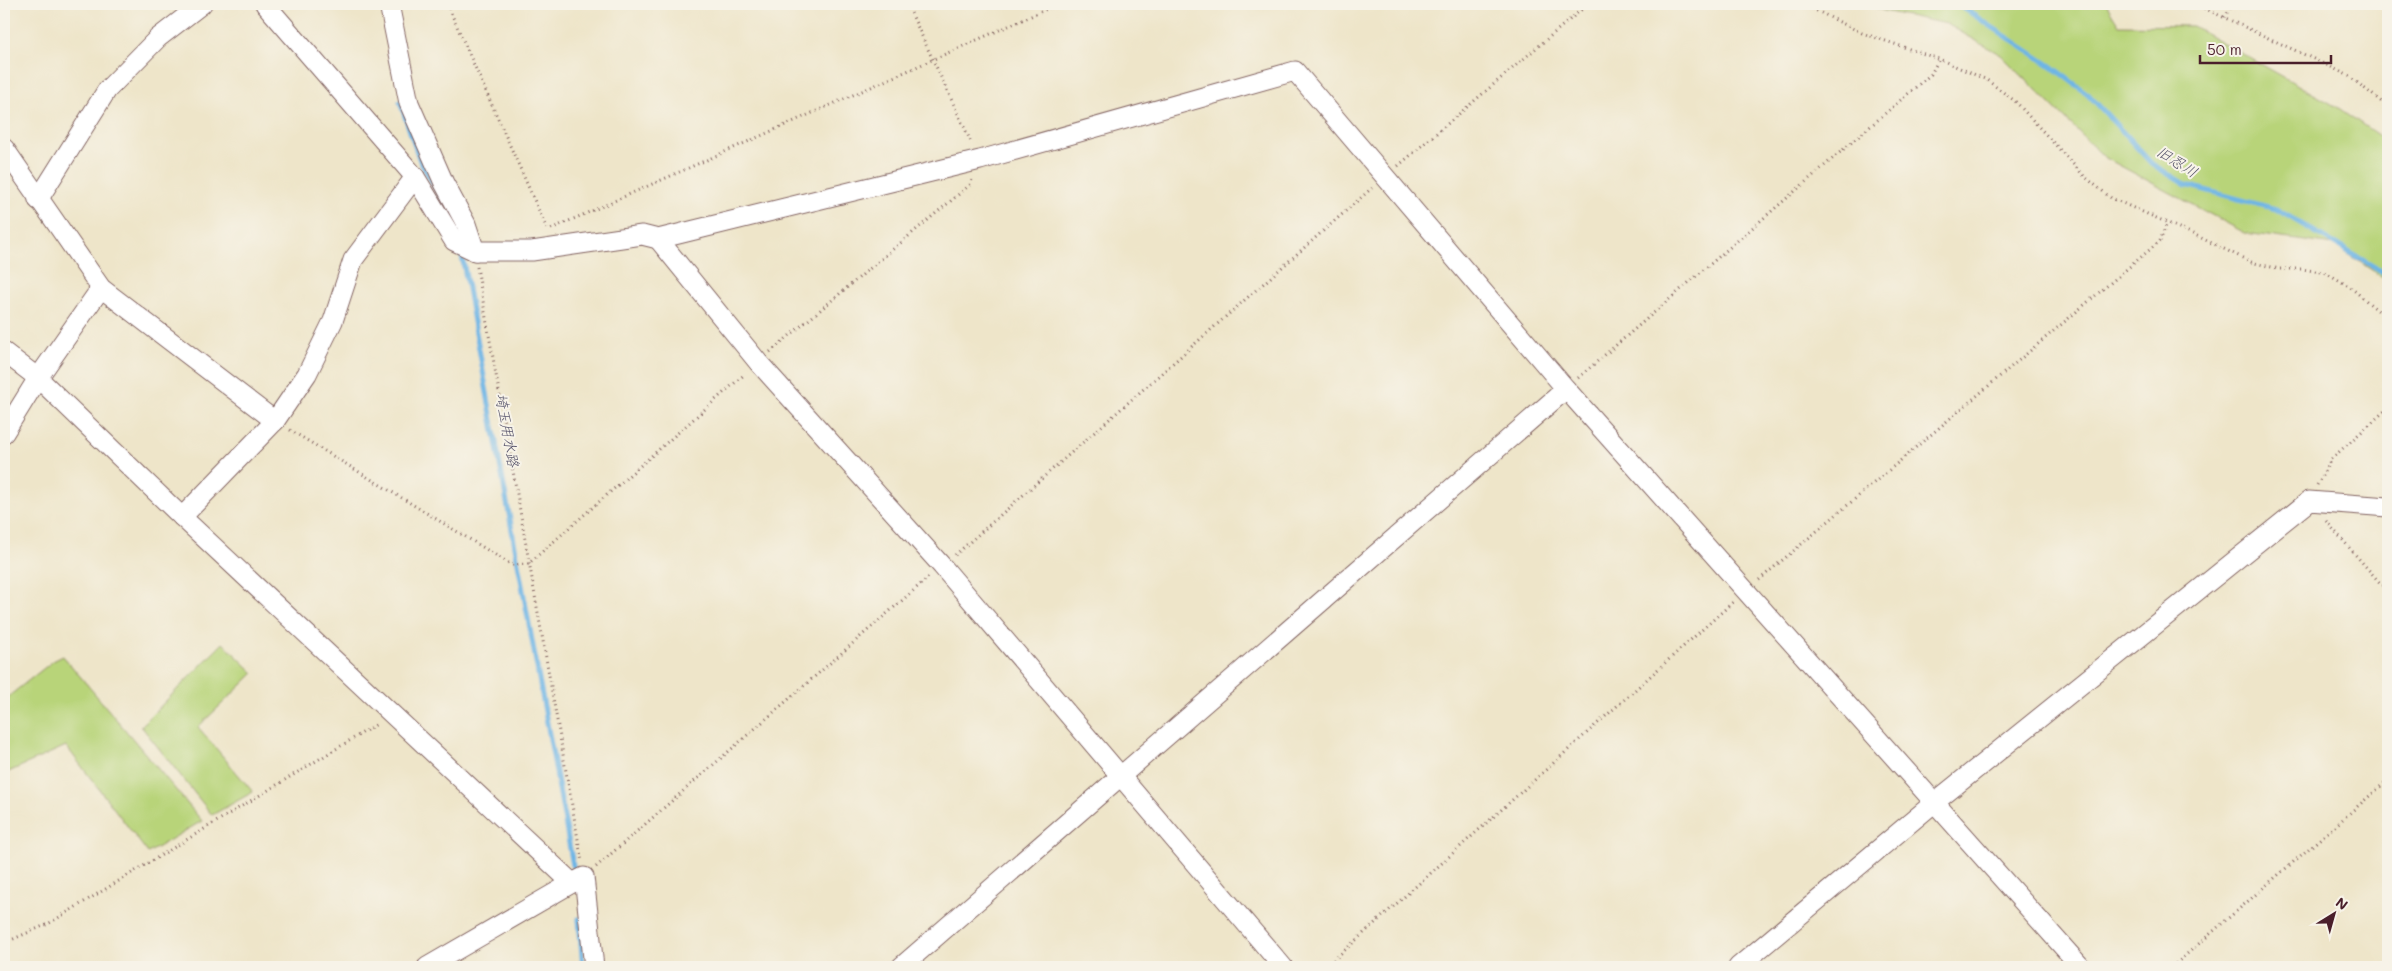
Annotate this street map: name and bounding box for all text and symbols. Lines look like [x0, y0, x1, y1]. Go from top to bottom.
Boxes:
scale bar [2200, 32, 2331, 64]
text: 50 m [2207, 39, 2242, 59]
water label: 旧忍川 [2153, 141, 2202, 182]
water label: 埼玉用水路 [492, 391, 525, 469]
north arrow [2310, 888, 2360, 938]
text: N [2332, 892, 2352, 914]

